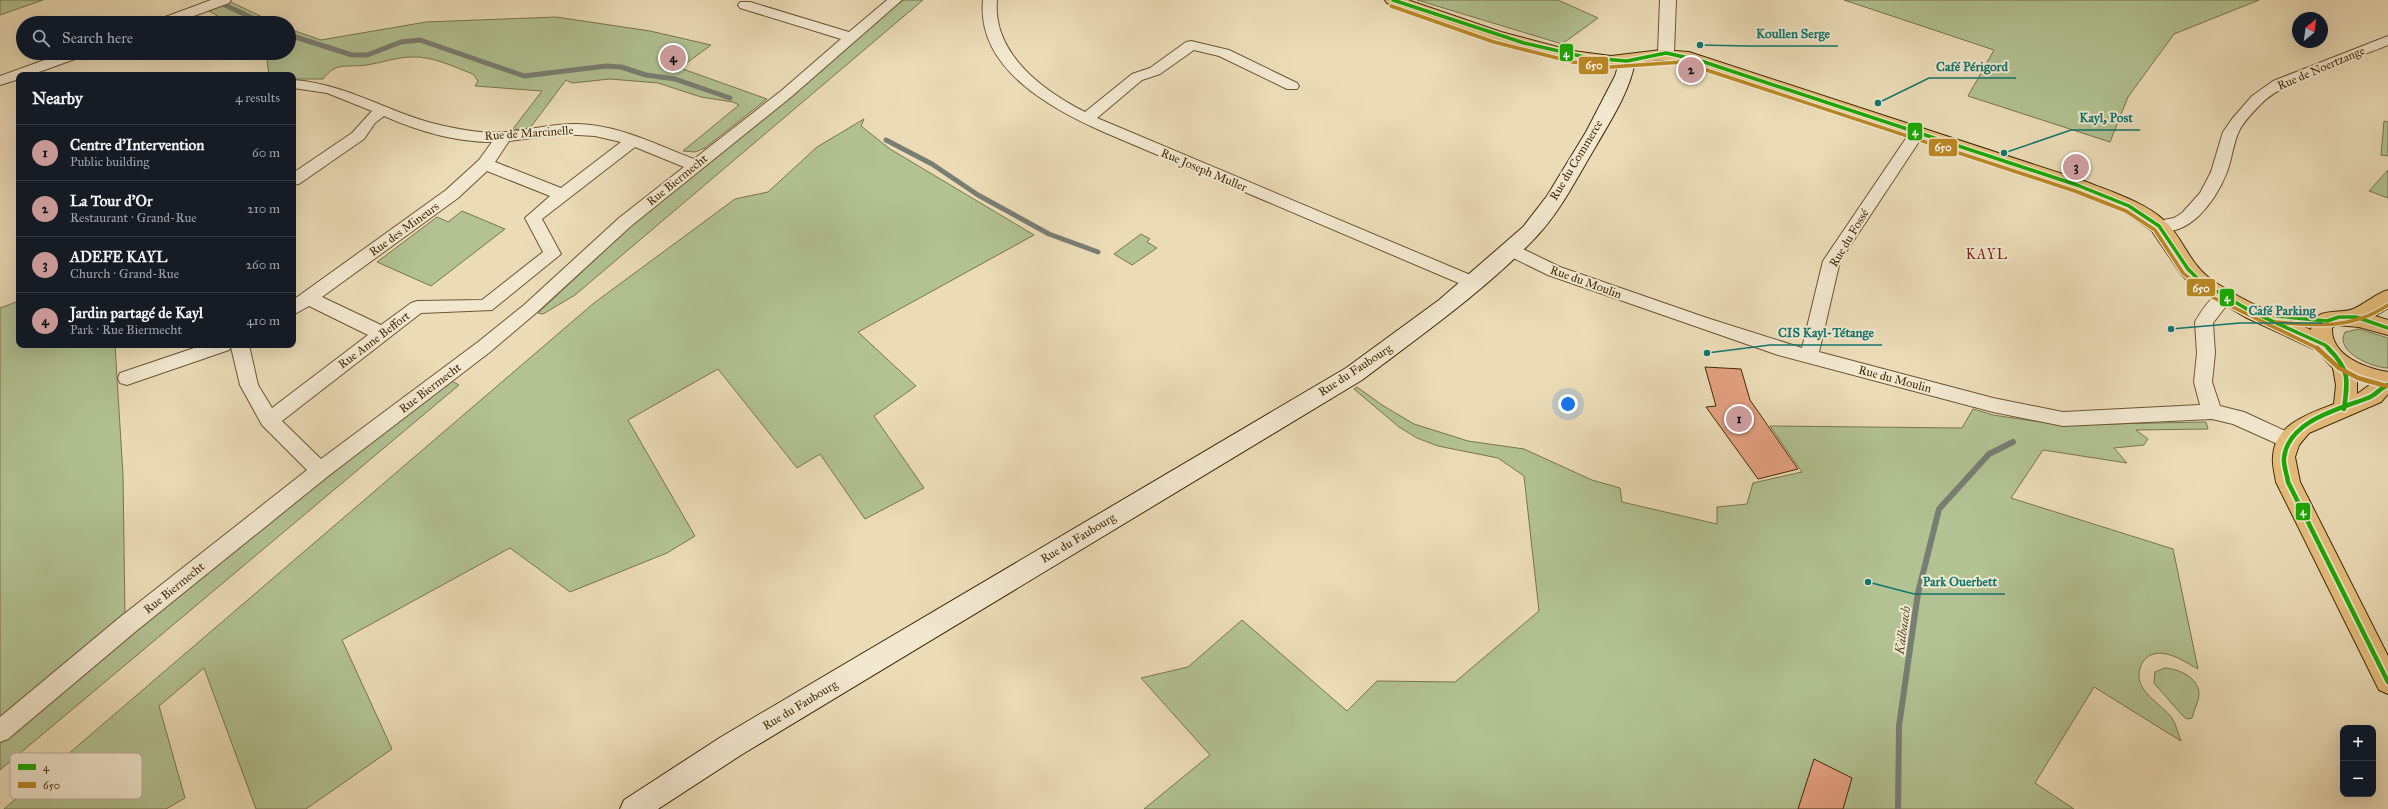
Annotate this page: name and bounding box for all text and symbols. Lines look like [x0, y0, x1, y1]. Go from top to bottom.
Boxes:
north arrow [2292, 12, 2328, 48]
search box [16, 16, 296, 60]
callout: Koullen Serge [1748, 21, 1838, 46]
text: Koullen Serge [1756, 26, 1831, 42]
icon: search [30, 27, 52, 49]
text: Search here [62, 29, 133, 47]
pin: 4 [660, 43, 686, 73]
line badge: 4 [1559, 43, 1574, 62]
street label: Rue de Noertzange [2275, 43, 2367, 94]
text: 4 [1563, 47, 1570, 61]
callout: Café Périgord [1929, 53, 2016, 78]
pin: 2 [1678, 55, 1704, 85]
line badge: 650 [1578, 56, 1609, 75]
text: 650 [1585, 59, 1603, 72]
text: Café Périgord [1936, 59, 2008, 75]
text: Nearby [32, 88, 83, 109]
text: 4 results [235, 90, 280, 106]
callout: Kayl, Post [2071, 105, 2140, 130]
text: Kayl, Post [2079, 110, 2133, 126]
street label: Rue du Commerce [1547, 117, 1605, 203]
line badge: 4 [1907, 122, 1923, 141]
street label: Rue de Marcinelle [484, 123, 574, 143]
text: 4 [1912, 125, 1919, 139]
text: Centre d'Intervention [70, 136, 204, 154]
line badge: 650 [1928, 138, 1958, 157]
text: 650 [1934, 141, 1952, 154]
text: 1 [42, 145, 48, 161]
text: 60 m [252, 145, 280, 161]
street label: Rue Joseph Muller [1158, 146, 1250, 196]
street label: Rue Biermecht [644, 151, 711, 209]
pin: 3 [2063, 152, 2089, 182]
text: Public building [70, 154, 149, 170]
text: La Tour d'Or [70, 192, 153, 210]
street label: Rue des Mineurs [366, 199, 442, 259]
text: 2 [42, 201, 48, 217]
text: 210 m [247, 201, 280, 217]
street label: Rue du Fossé [1826, 207, 1872, 269]
text: Restaurant · Grand-Rue [70, 210, 197, 226]
district label: KAYL [1966, 246, 2008, 263]
text: ADEFE KAYL [70, 248, 167, 266]
text: 3 [42, 257, 48, 273]
text: 260 m [246, 257, 280, 273]
street label: Rue du Moulin [1548, 263, 1624, 302]
text: Church · Grand-Rue [70, 266, 179, 282]
line badge: 650 [2186, 278, 2216, 297]
text: 650 [2192, 282, 2210, 295]
line badge: 4 [2219, 288, 2235, 307]
text: 4 [2224, 291, 2231, 305]
callout: Café Parking [2240, 298, 2323, 323]
text: Café Parking [2248, 303, 2316, 319]
text: Jardin partagé de Kayl [70, 304, 203, 322]
street label: Rue Anne Beffort [335, 308, 413, 371]
text: 4 [41, 313, 49, 329]
text: 410 m [246, 313, 280, 329]
callout: CIS Kayl-Tétange [1770, 320, 1882, 345]
text: Park · Rue Biermecht [70, 322, 182, 338]
text: CIS Kayl-Tétange [1778, 325, 1875, 341]
street label: Rue du Faubourg [1316, 341, 1395, 400]
street label: Rue Biermecht [396, 360, 464, 416]
street label: Rue du Moulin [1857, 363, 1934, 396]
your location [1558, 394, 1578, 414]
pin: 1 [1726, 404, 1752, 434]
line badge: 4 [2295, 502, 2311, 521]
text: 4 [2300, 505, 2307, 519]
street label: Rue du Faubourg [1038, 510, 1119, 567]
street label: Rue Biermecht [141, 559, 208, 617]
callout: Park Ouerbett [1914, 569, 2005, 594]
text: Park Ouerbett [1923, 574, 1998, 590]
water label: Kälbaach [1892, 604, 1914, 656]
street label: Rue du Faubourg [760, 677, 841, 734]
map controls [2340, 725, 2376, 797]
button: + [2340, 725, 2376, 761]
legend [10, 753, 142, 799]
text: 4 [43, 761, 50, 774]
button: − [2340, 761, 2376, 797]
text: 650 [43, 779, 60, 792]

